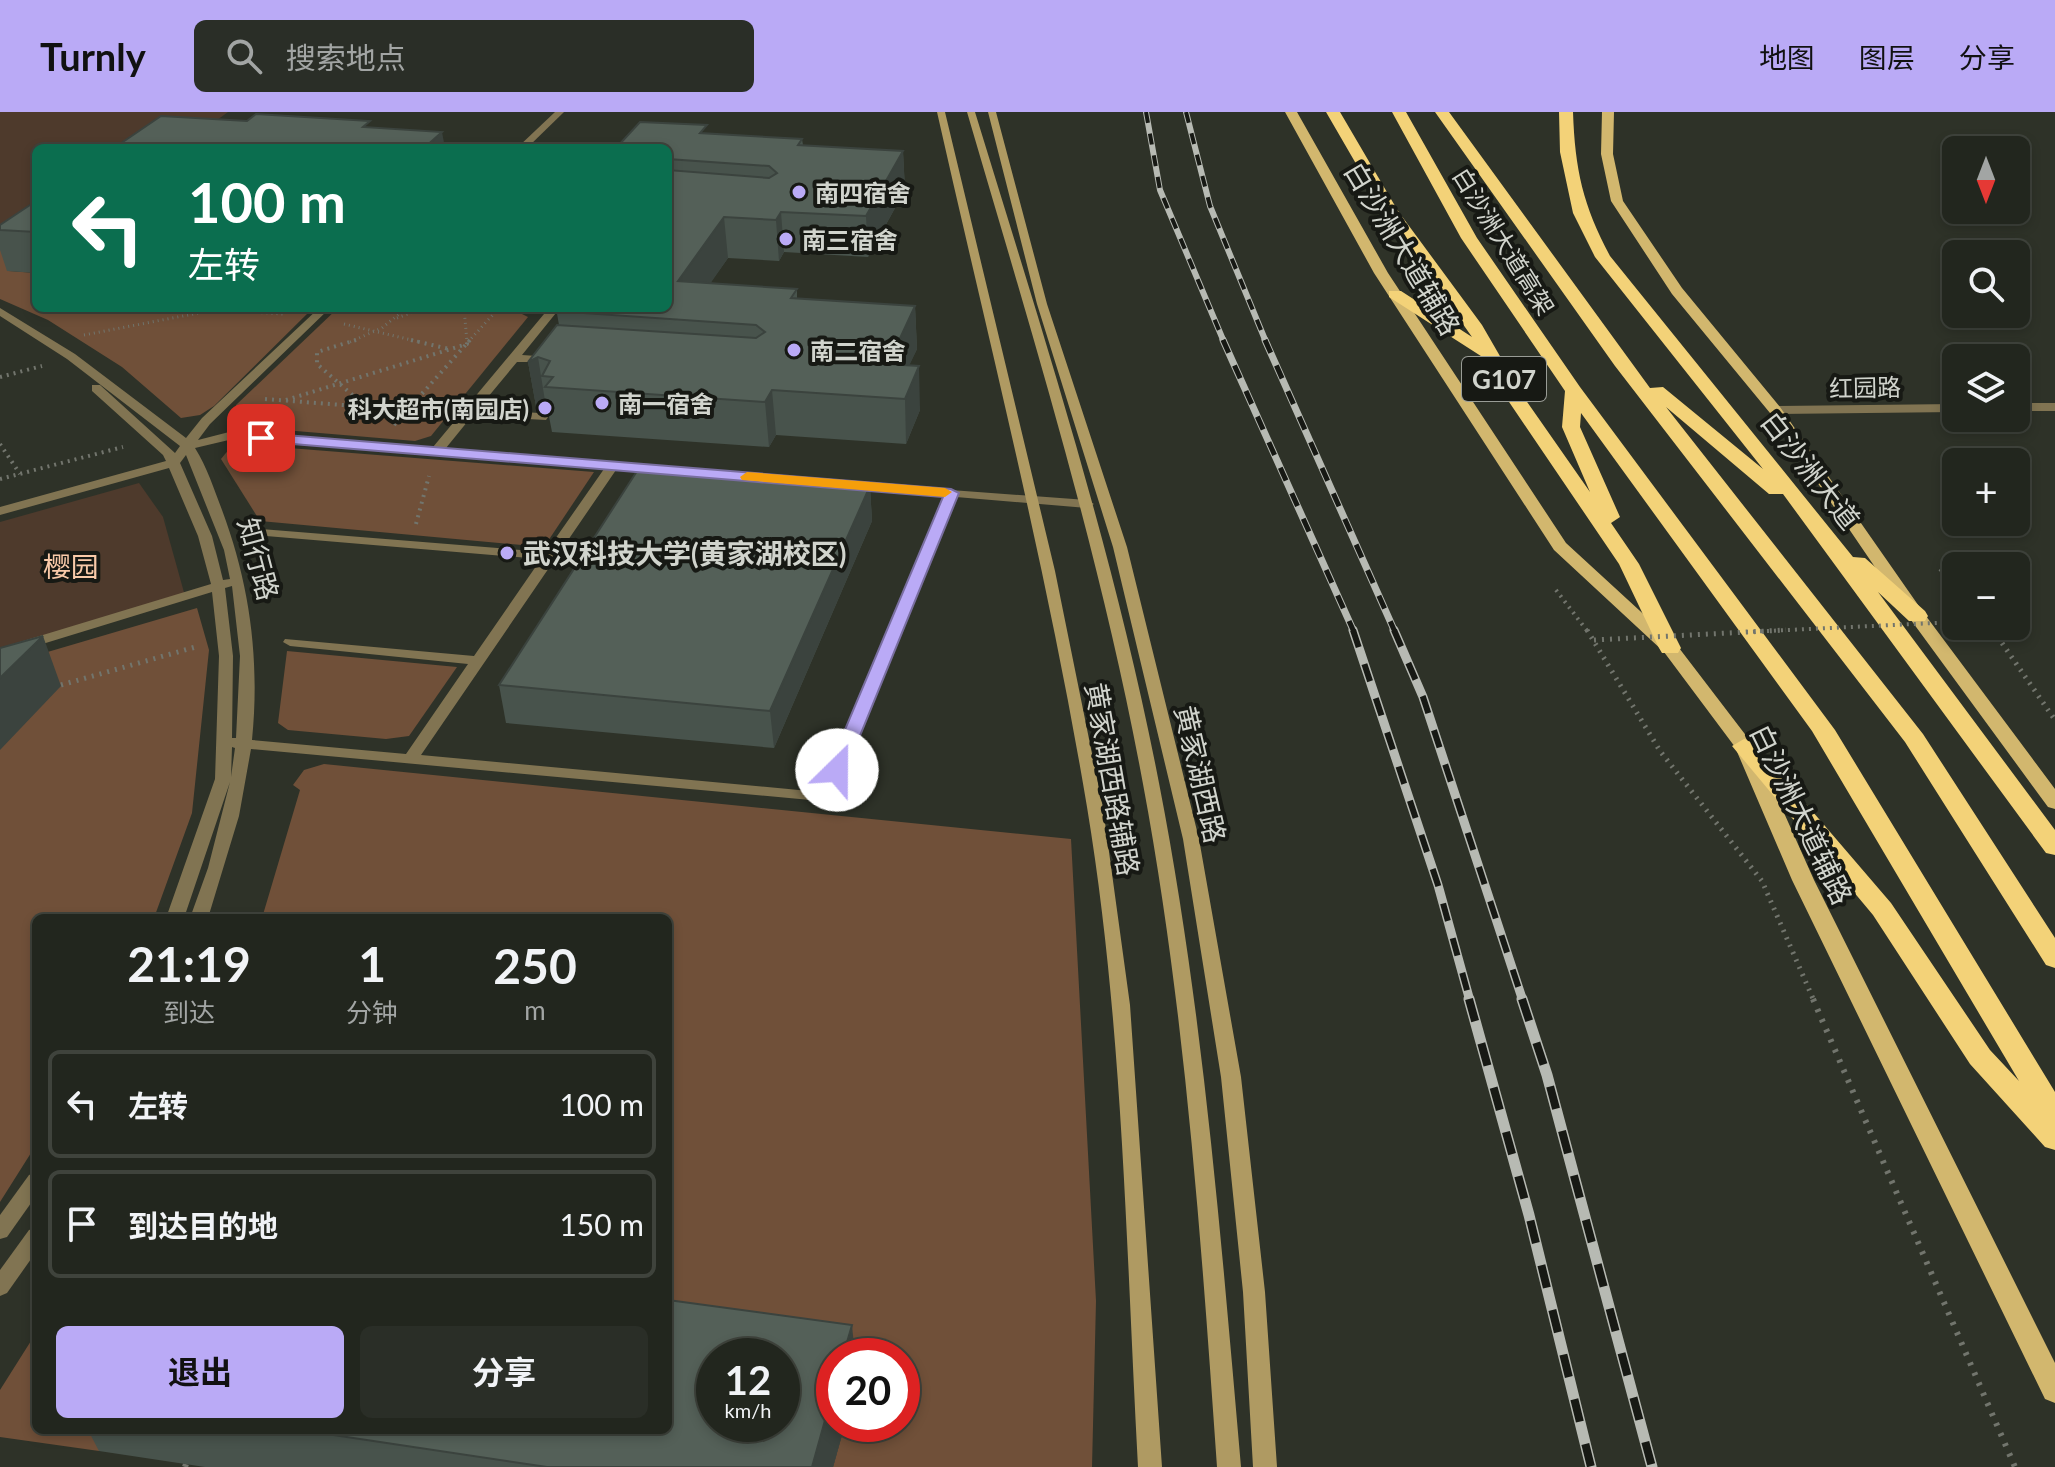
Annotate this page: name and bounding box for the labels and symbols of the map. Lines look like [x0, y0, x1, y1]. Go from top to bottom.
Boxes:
north arrow [1942, 136, 2030, 224]
street label: 白沙洲大道辅路 [1338, 155, 1468, 341]
street label: 白沙洲大道高架 [1447, 162, 1561, 320]
place label: 南四宿舍 [815, 178, 911, 207]
marker: 南四宿舍 [790, 183, 808, 201]
place label: 南三宿舍 [802, 225, 898, 254]
marker: 南三宿舍 [777, 230, 795, 248]
place label: 南二宿舍 [810, 336, 906, 365]
marker: 南二宿舍 [785, 341, 803, 359]
road number: G107 [1462, 357, 1546, 401]
street label: 红园路 [1829, 372, 1901, 402]
place label: 南一宿舍 [618, 389, 714, 418]
place label: 科大超市(南园店) [348, 394, 529, 423]
marker: 南一宿舍 [593, 394, 611, 412]
marker: 科大超市(南园店) [536, 399, 554, 417]
pin [227, 404, 295, 472]
street label: 白沙洲大道 [1755, 404, 1867, 536]
street label: 知行路 [232, 514, 286, 604]
place label: 武汉科技大学(黄家湖校区) [523, 536, 846, 570]
marker: 武汉科技大学(黄家湖校区) [498, 544, 516, 562]
park label: 樱园 [43, 549, 99, 583]
street label: 黄家湖西路辅路 [1079, 680, 1147, 878]
street label: 黄家湖西路 [1169, 702, 1233, 846]
street label: 白沙洲大道辅路 [1744, 718, 1860, 910]
position arrow [795, 728, 879, 812]
speed limit sign: 20 [816, 1338, 920, 1442]

